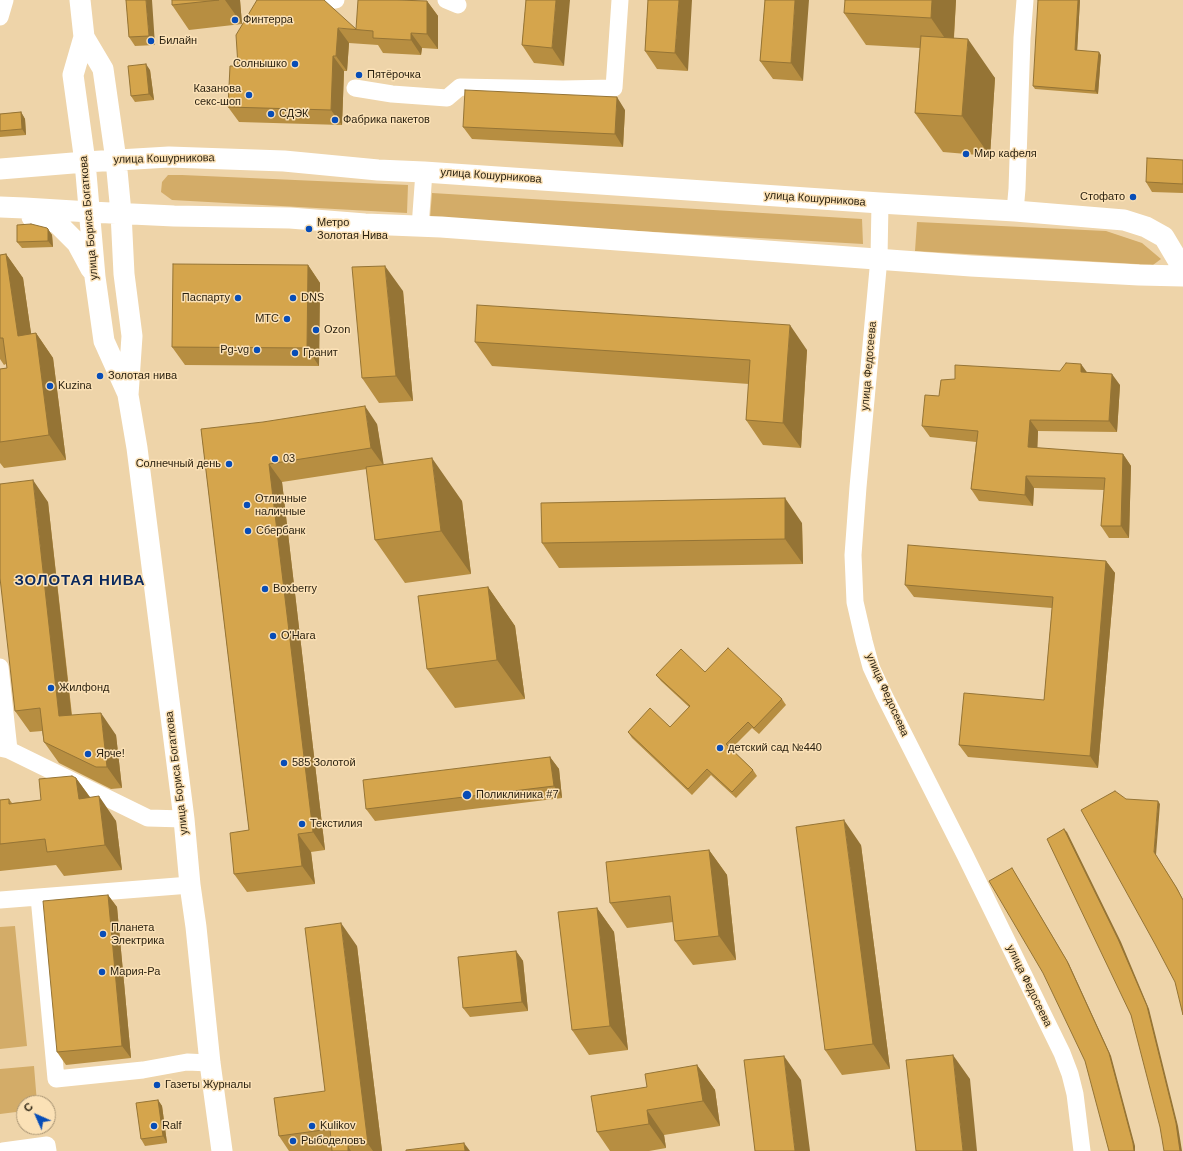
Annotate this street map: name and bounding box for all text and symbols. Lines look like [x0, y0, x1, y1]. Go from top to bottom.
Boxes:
place label: Финтерра [243, 13, 293, 27]
marker: Финтерра [230, 15, 240, 25]
place label: Билайн [159, 34, 197, 48]
marker: Билайн [146, 36, 156, 46]
place label: Солнышко [233, 57, 287, 71]
marker: Солнышко [290, 59, 300, 69]
place label: Пятёрочка [367, 68, 421, 82]
marker: Пятёрочка [354, 70, 364, 80]
place label: Казанова секс-шоп [193, 82, 241, 108]
marker: Казанова секс-шоп [244, 90, 254, 100]
place label: СДЭК [279, 107, 308, 121]
marker: СДЭК [266, 109, 276, 119]
place label: Фабрика пакетов [343, 113, 430, 127]
marker: Фабрика пакетов [330, 115, 340, 125]
place label: Мир кафеля [974, 147, 1037, 161]
marker: Мир кафеля [961, 149, 971, 159]
street label: улица Кошурникова [113, 152, 215, 166]
street label: улица Бориса Богаткова [77, 155, 101, 281]
street label: улица Кошурникова [440, 166, 542, 186]
street label: улица Кошурникова [764, 189, 866, 209]
place label: Стофато [1080, 190, 1125, 204]
marker: Стофато [1128, 192, 1138, 202]
place label: Метро Золотая Нива [317, 216, 388, 242]
marker: Метро Золотая Нива [304, 224, 314, 234]
place label: Паспарту [182, 291, 230, 305]
place label: DNS [301, 291, 324, 305]
marker: Паспарту [233, 293, 243, 303]
marker: DNS [288, 293, 298, 303]
place label: МТС [255, 312, 279, 326]
marker: МТС [282, 314, 292, 324]
street label: улица Федосеева [859, 321, 879, 411]
place label: Ozon [324, 323, 350, 337]
marker: Ozon [311, 325, 321, 335]
place label: Pg-vg [220, 343, 249, 357]
marker: Pg-vg [252, 345, 262, 355]
place label: Гранит [303, 346, 338, 360]
marker: Гранит [290, 348, 300, 358]
place label: Золотая нива [108, 369, 177, 383]
marker: Золотая нива [95, 371, 105, 381]
place label: Kuzina [58, 379, 92, 393]
marker: Kuzina [45, 381, 55, 391]
place label: 03 [283, 452, 295, 466]
marker: 03 [270, 454, 280, 464]
place label: Солнечный день [136, 457, 221, 471]
marker: Солнечный день [224, 459, 234, 469]
place label: Отличные наличные [255, 492, 307, 518]
marker: Отличные наличные [242, 500, 252, 510]
place label: Сбербанк [256, 524, 305, 538]
marker: Сбербанк [243, 526, 253, 536]
district label: ЗОЛОТАЯ НИВА [14, 572, 146, 590]
place label: Boxberry [273, 582, 317, 596]
marker: Boxberry [260, 584, 270, 594]
place label: O'Hara [281, 629, 315, 643]
marker: O'Hara [268, 631, 278, 641]
street label: улица Федосеева [863, 651, 911, 739]
place label: Жилфонд [59, 681, 109, 695]
marker: Жилфонд [46, 683, 56, 693]
street label: улица Бориса Богаткова [163, 710, 191, 836]
place label: детский сад №440 [728, 741, 822, 755]
marker: детский сад №440 [715, 743, 725, 753]
place label: Ярче! [96, 747, 125, 761]
marker: Ярче! [83, 749, 93, 759]
place label: 585 Золотой [292, 756, 356, 770]
marker: 585 Золотой [279, 758, 289, 768]
place label: Поликлиника #7 [476, 788, 559, 802]
marker: Поликлиника #7 [461, 789, 473, 801]
place label: Текстилия [310, 817, 362, 831]
marker: Текстилия [297, 819, 307, 829]
place label: Планета Электрика [111, 921, 164, 947]
marker: Планета Электрика [98, 929, 108, 939]
street label: улица Федосеева [1003, 943, 1055, 1029]
place label: Мария-Ра [110, 965, 160, 979]
marker: Мария-Ра [97, 967, 107, 977]
place label: Газеты Журналы [165, 1078, 251, 1092]
marker: Газеты Журналы [152, 1080, 162, 1090]
north arrow [16, 1095, 56, 1135]
text: С [21, 1100, 35, 1114]
place label: Ralf [162, 1119, 182, 1133]
place label: Kulikov [320, 1119, 355, 1133]
marker: Ralf [149, 1121, 159, 1131]
marker: Kulikov [307, 1121, 317, 1131]
place label: Рыбоделовъ [301, 1134, 366, 1148]
marker: Рыбоделовъ [288, 1136, 298, 1146]

